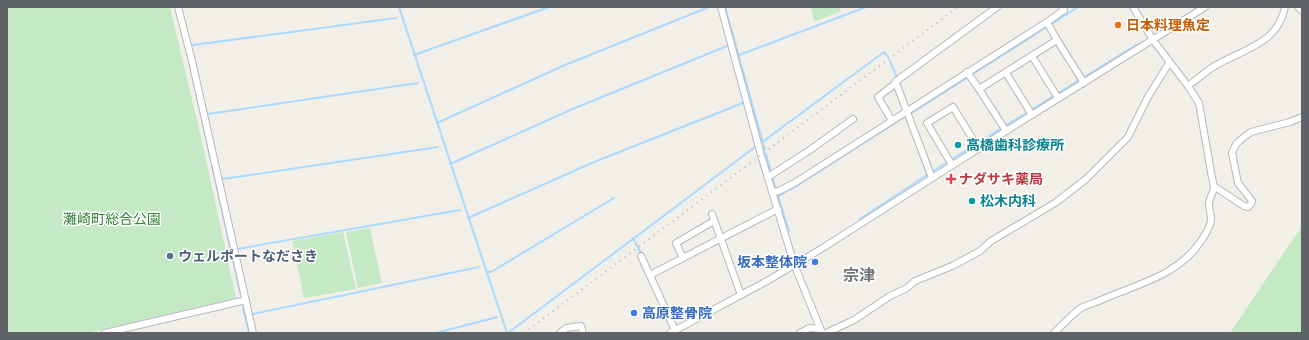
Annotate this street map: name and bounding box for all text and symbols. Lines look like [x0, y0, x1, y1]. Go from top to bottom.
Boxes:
place label: 日本料理魚定 [1126, 16, 1210, 34]
marker: 日本料理魚定 [1113, 20, 1123, 30]
place label: 高橋歯科診療所 [966, 136, 1064, 154]
marker: 高橋歯科診療所 [953, 140, 963, 150]
place label: ナダサキ薬局 [959, 170, 1043, 188]
marker: ナダサキ薬局 [946, 174, 956, 184]
place label: 松木内科 [980, 192, 1036, 210]
marker: 松木内科 [967, 196, 977, 206]
park label: 灘崎町総合公園 [63, 210, 161, 228]
place label: ウェルポートなださき [178, 247, 318, 265]
marker: ウェルポートなださき [165, 251, 175, 261]
place label: 坂本整体院 [737, 253, 807, 271]
marker: 坂本整体院 [810, 257, 820, 267]
district label: 宗津 [843, 266, 875, 285]
place label: 高原整骨院 [642, 304, 712, 322]
marker: 高原整骨院 [629, 308, 639, 318]

